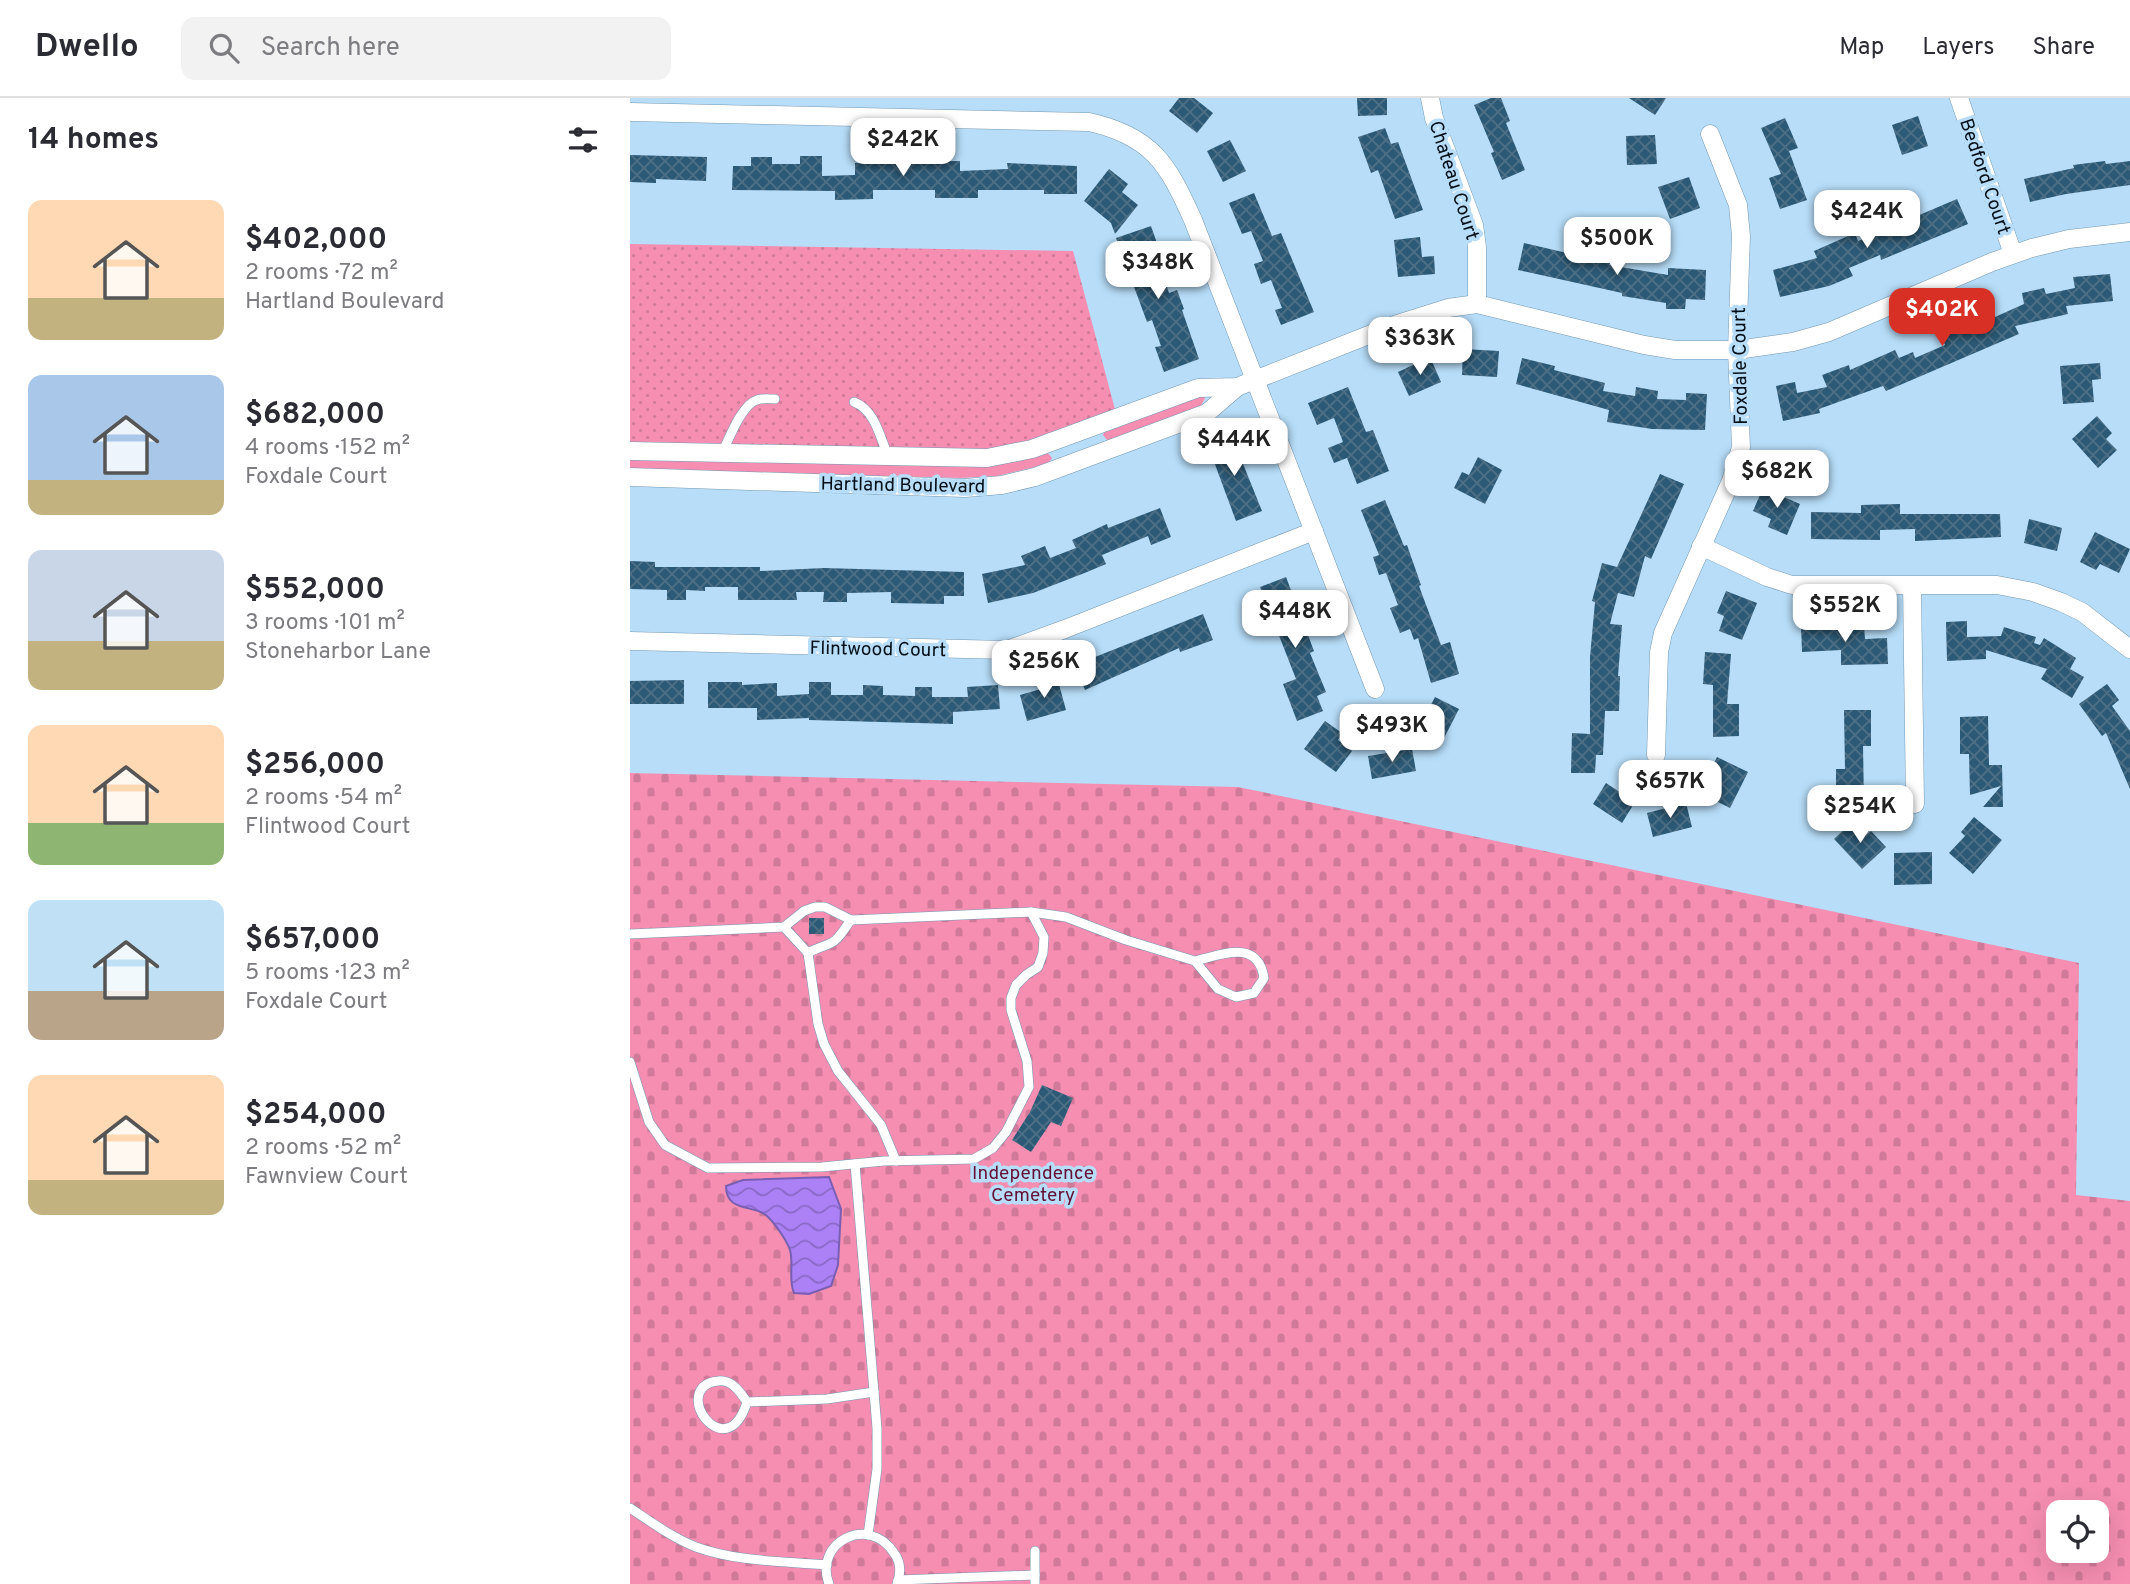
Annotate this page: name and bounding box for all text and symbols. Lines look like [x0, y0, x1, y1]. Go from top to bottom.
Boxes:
search box [181, 17, 671, 80]
text: Dwello [35, 27, 139, 69]
icon: search [205, 29, 243, 67]
text: Search here [261, 32, 400, 65]
text: Map [1839, 33, 1884, 63]
text: Layers [1922, 33, 1994, 63]
text: Share [2032, 33, 2095, 63]
street label: Bedford Court [1953, 116, 2015, 238]
pin: $242K [854, 118, 952, 178]
street label: Chateau Court [1423, 118, 1484, 243]
icon: filters [564, 121, 602, 159]
text: 14 homes [28, 122, 159, 159]
text: $242K [866, 126, 940, 155]
pin: $424K [1818, 190, 1916, 250]
text: $424K [1830, 198, 1904, 227]
pin: $500K [1568, 218, 1666, 277]
text: $402,000 [245, 222, 387, 259]
text: $500K [1580, 225, 1654, 254]
icon: home [84, 228, 168, 312]
pin: $348K [1109, 242, 1207, 301]
text: $348K [1121, 249, 1195, 278]
text: 2 rooms · 72 m² [245, 259, 398, 288]
text: Hartland Boulevard [245, 288, 444, 317]
pin: $402K [1893, 288, 1991, 348]
text: $402K [1905, 296, 1979, 325]
street label: Foxdale Court [1728, 307, 1754, 425]
pin: $363K [1371, 317, 1469, 377]
text: $363K [1384, 325, 1456, 354]
text: $682,000 [245, 397, 385, 434]
icon: home [84, 403, 168, 487]
pin: $444K [1185, 418, 1283, 478]
text: $444K [1197, 426, 1271, 455]
text: 4 rooms · 152 m² [245, 434, 410, 463]
pin: $682K [1728, 450, 1826, 510]
text: $682K [1741, 458, 1813, 487]
text: Foxdale Court [245, 463, 387, 492]
street label: Hartland Boulevard [820, 473, 986, 499]
text: $552,000 [245, 572, 385, 609]
icon: home [84, 578, 168, 662]
pin: $552K [1796, 584, 1894, 644]
pin: $448K [1246, 590, 1344, 650]
text: $552K [1809, 592, 1881, 621]
text: $448K [1258, 598, 1332, 627]
text: 3 rooms · 101 m² [245, 609, 405, 638]
street label: Flintwood Court [809, 637, 947, 663]
text: Stoneharbor Lane [245, 638, 431, 667]
pin: $256K [995, 640, 1093, 700]
text: $256K [1008, 648, 1080, 677]
pin: $493K [1343, 704, 1441, 764]
text: $493K [1356, 712, 1428, 741]
text: $256,000 [245, 747, 385, 784]
icon: home [84, 753, 168, 837]
pin: $657K [1621, 760, 1719, 820]
text: $657K [1635, 768, 1705, 797]
text: 2 rooms · 54 m² [245, 784, 402, 813]
pin: $254K [1811, 786, 1909, 845]
text: $254K [1823, 793, 1897, 822]
text: Flintwood Court [245, 813, 411, 842]
text: $657,000 [245, 922, 380, 959]
icon: home [84, 928, 168, 1012]
text: 5 rooms · 123 m² [245, 959, 410, 988]
text: Foxdale Court [245, 988, 387, 1017]
text: $254,000 [245, 1097, 386, 1134]
icon: home [84, 1103, 168, 1187]
text: 2 rooms · 52 m² [245, 1134, 401, 1163]
park label: Independence Cemetery [972, 1162, 1094, 1208]
text: Fawnview Court [245, 1163, 408, 1192]
map controls [2046, 1500, 2109, 1563]
button: locate [2046, 1500, 2109, 1563]

